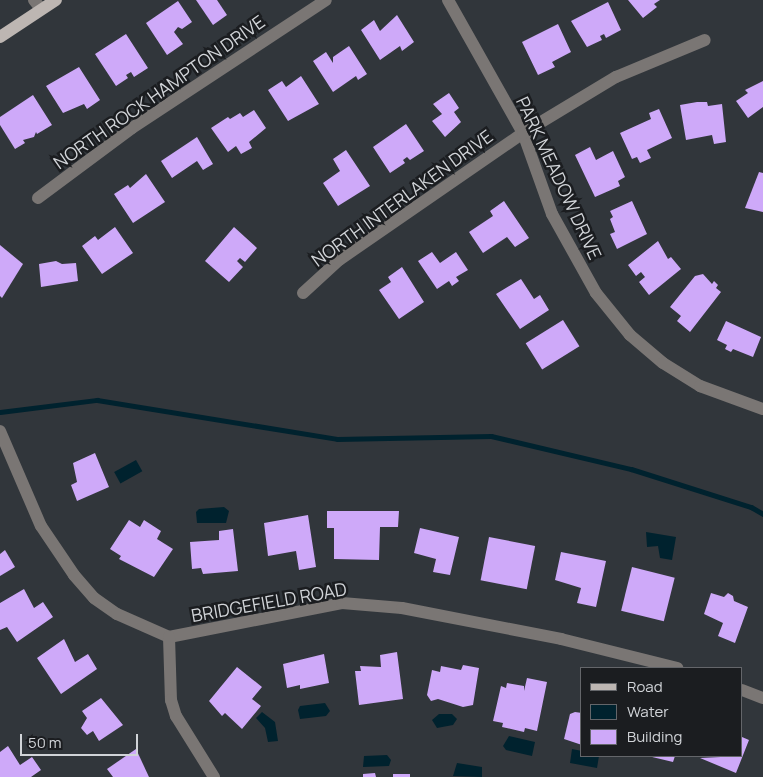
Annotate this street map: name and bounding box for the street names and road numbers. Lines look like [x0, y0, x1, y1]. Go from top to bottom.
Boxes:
street label: NORTH ROCK HAMPTON DRIVE [49, 11, 269, 173]
street label: PARK MEADOW DRIVE [512, 93, 606, 263]
street label: NORTH INTERLAKEN DRIVE [307, 125, 497, 271]
street label: BRIDGEFIELD ROAD [190, 578, 348, 626]

